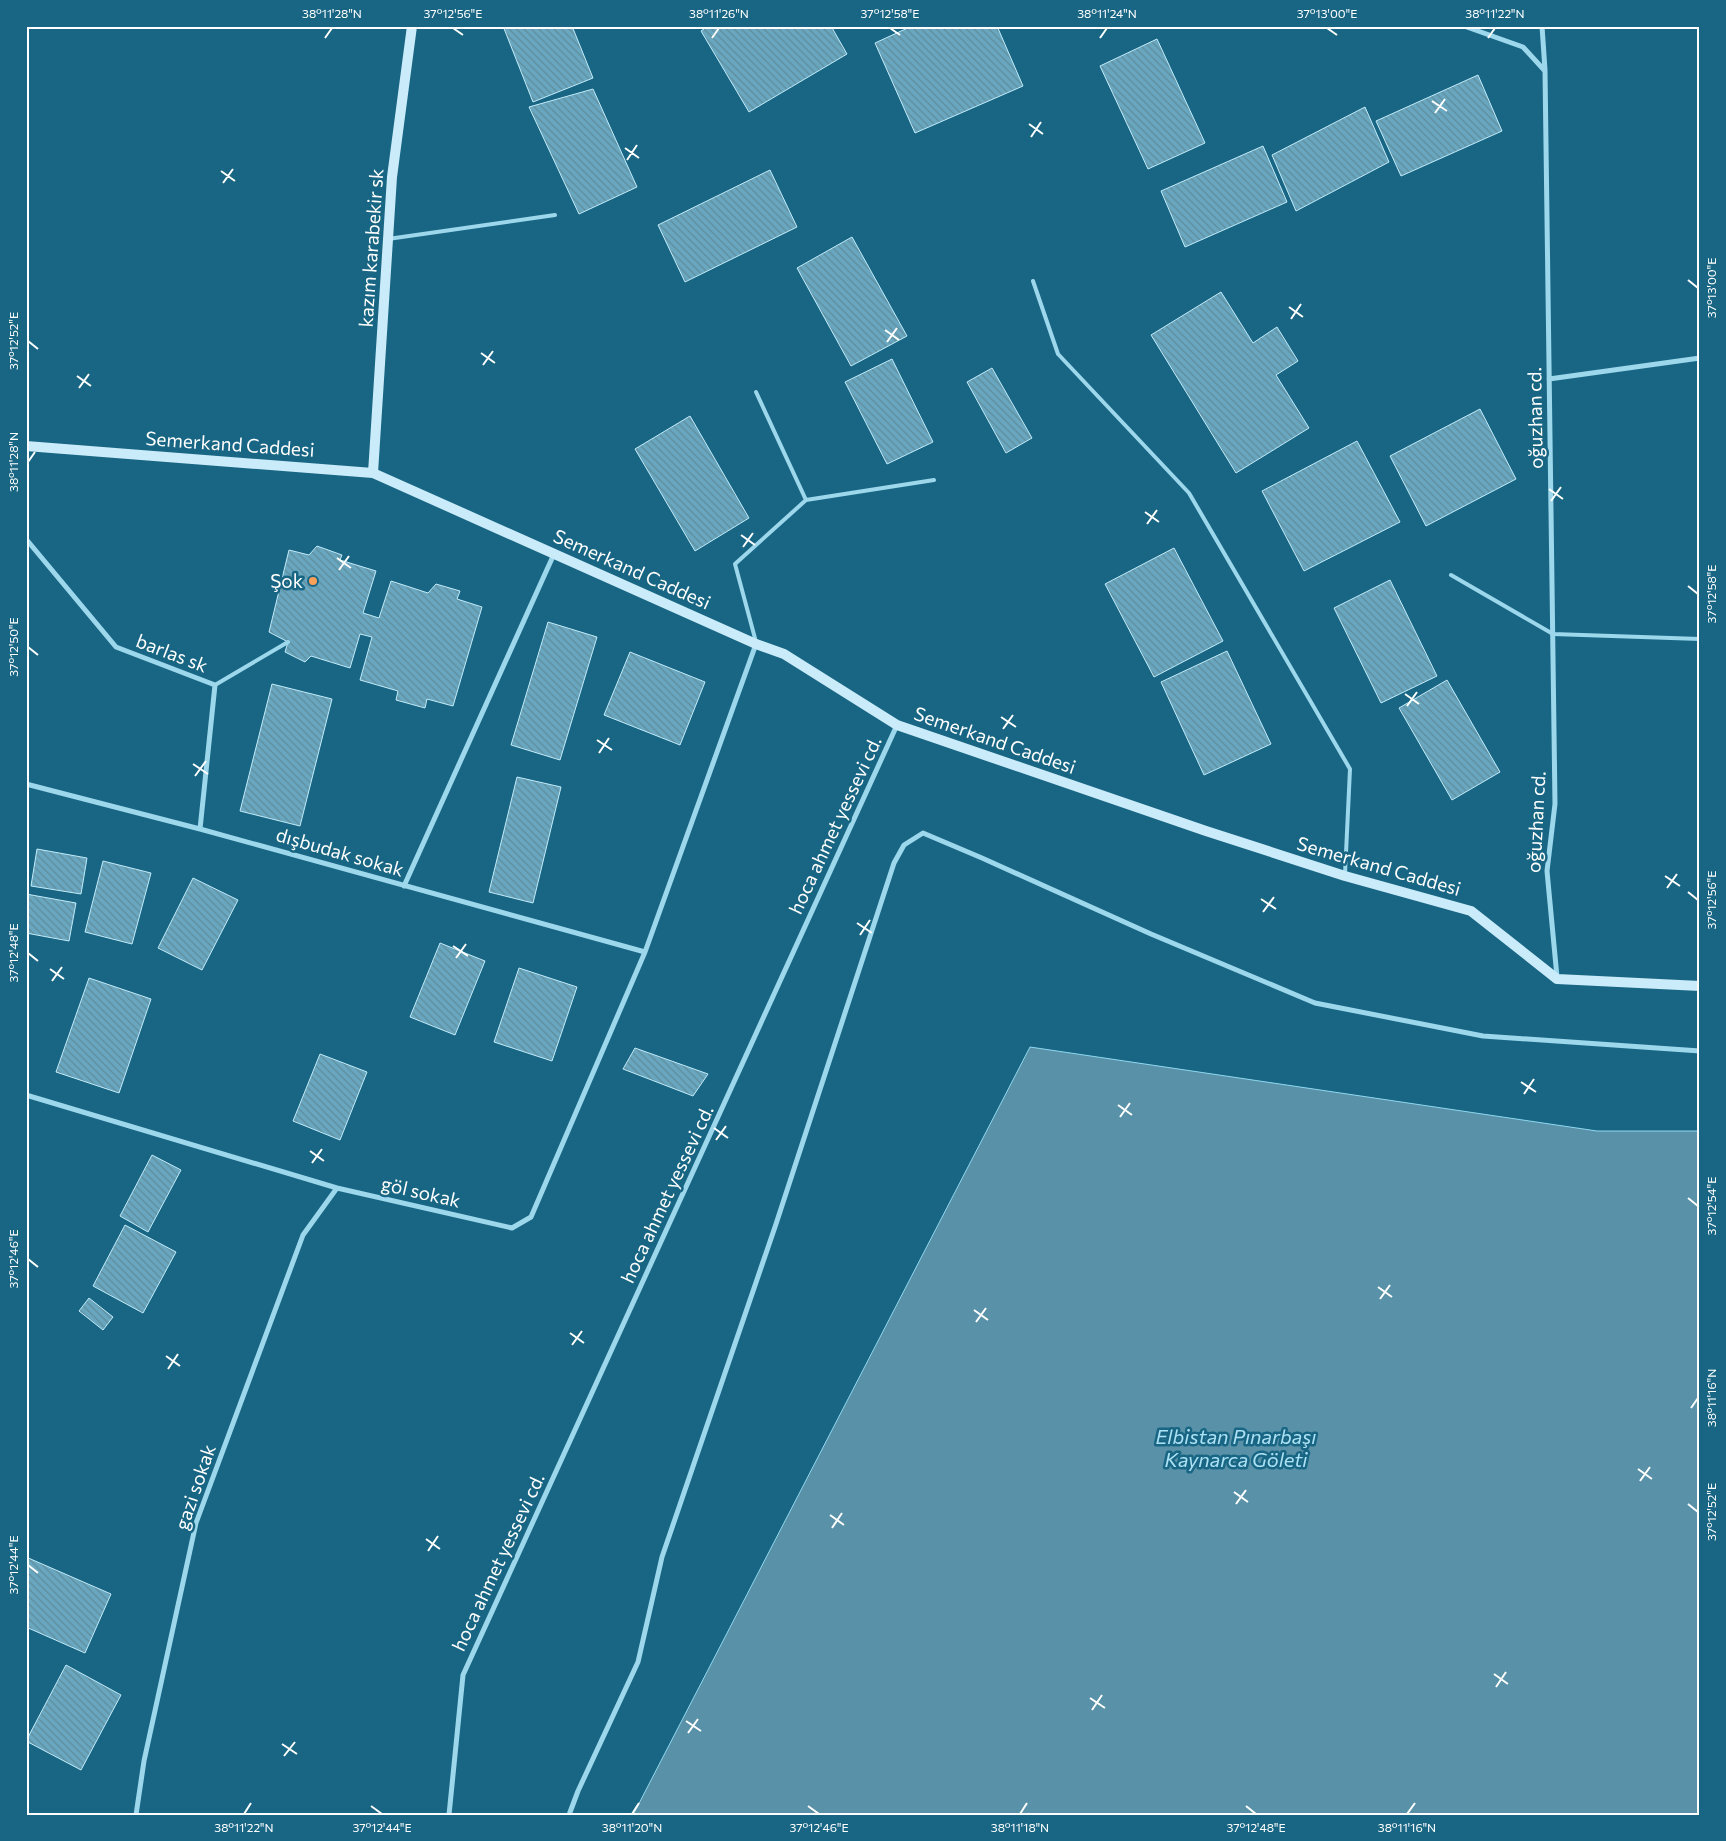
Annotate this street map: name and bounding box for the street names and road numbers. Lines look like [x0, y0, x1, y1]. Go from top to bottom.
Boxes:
street label: kazım karabekir sk [353, 168, 388, 328]
street label: oğuzhan cd. [1522, 367, 1547, 469]
street label: Semerkand Caddesi [145, 426, 315, 461]
street label: Semerkand Caddesi [550, 524, 714, 614]
street label: barlas sk [133, 628, 211, 677]
street label: Semerkand Caddesi [911, 701, 1079, 778]
street label: hoca ahmet yessevi cd. [783, 732, 886, 917]
street label: oğuzhan cd. [1521, 770, 1550, 873]
street label: dışbudak sokak [274, 822, 407, 881]
street label: Semerkand Caddesi [1294, 831, 1464, 900]
street label: hoca ahmet yessevi cd. [615, 1101, 718, 1286]
street label: göl sokak [379, 1171, 463, 1212]
street label: gazi sokak [169, 1441, 220, 1532]
street label: hoca ahmet yessevi cd. [446, 1469, 549, 1654]

